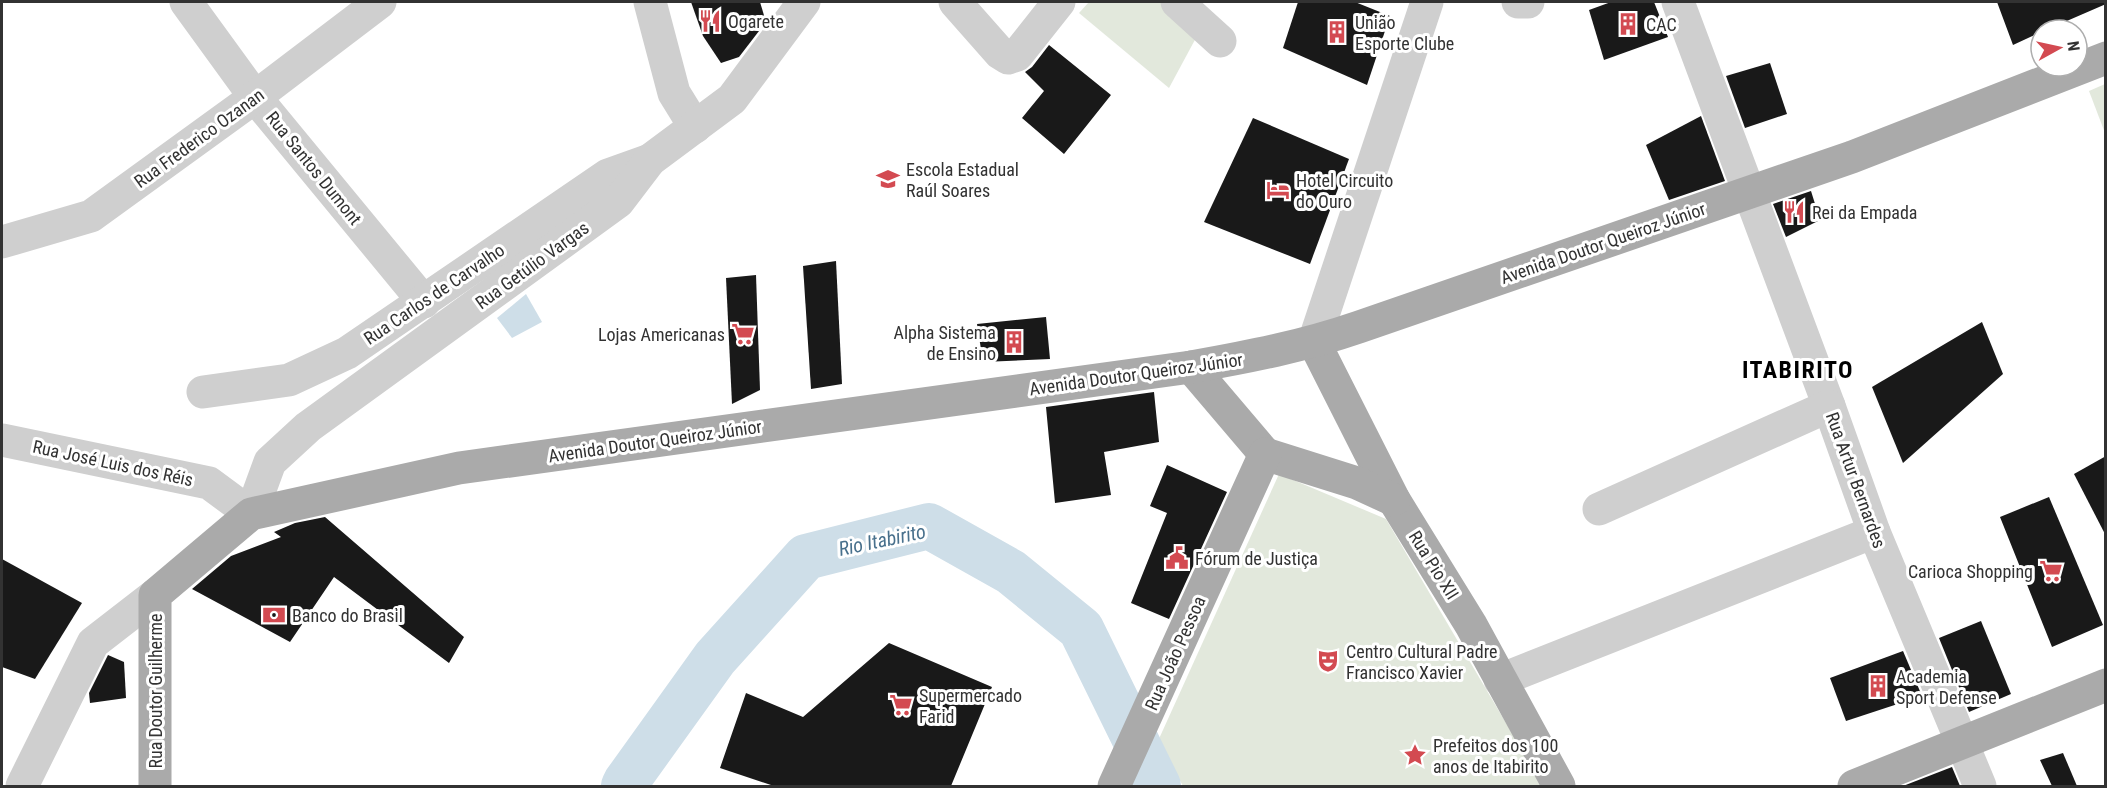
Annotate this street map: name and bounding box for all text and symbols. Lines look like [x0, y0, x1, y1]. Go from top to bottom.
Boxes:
restaurant icon: Ogarete [697, 8, 723, 34]
place label: Ogarete [728, 11, 784, 32]
building icon: CAC [1615, 11, 1641, 37]
place label: União Esporte Clube [1355, 12, 1454, 54]
place label: CAC [1646, 14, 1677, 35]
north arrow [2029, 18, 2089, 78]
building icon: União Esporte Clube [1324, 19, 1350, 45]
text: N [2063, 40, 2083, 52]
street label: Rua Frederico Ozanan [130, 84, 268, 192]
street label: Rua Santos Dumont [262, 107, 366, 229]
place label: Escola Estadual Raúl Soares [906, 159, 1019, 201]
school or university icon: Escola Estadual Raúl Soares [875, 166, 901, 192]
place label: Hotel Circuito do Ouro [1296, 170, 1393, 212]
hotel icon: Hotel Circuito do Ouro [1265, 177, 1291, 203]
street label: Avenida Doutor Queiroz Júnior [1498, 198, 1709, 288]
restaurant icon: Rei da Empada [1781, 199, 1807, 225]
place label: Rei da Empada [1812, 202, 1918, 223]
street label: Rua Getúlio Vargas [471, 217, 593, 313]
street label: Rua Carlos de Carvalho [360, 239, 508, 349]
supermarket icon: Lojas Americanas [730, 321, 756, 347]
place label: Alpha Sistema de Ensino [894, 322, 996, 364]
place label: Lojas Americanas [598, 324, 725, 345]
building icon: Alpha Sistema de Ensino [1001, 329, 1027, 355]
street label: Avenida Doutor Queiroz Júnior [1028, 349, 1245, 399]
district label: ITABIRITO [1742, 356, 1854, 384]
street label: Rua Artur Bernardes [1822, 409, 1890, 551]
street label: Avenida Doutor Queiroz Júnior [547, 416, 764, 466]
street label: Rua José Luis dos Réis [31, 436, 195, 490]
water label: Rio Itabirito [836, 519, 928, 561]
street label: Rua Pio XII [1405, 527, 1463, 603]
public building icon: Fórum de Justiça [1164, 545, 1190, 571]
place label: Fórum de Justiça [1195, 548, 1318, 569]
supermarket icon: Carioca Shopping [2038, 558, 2064, 584]
place label: Carioca Shopping [1908, 561, 2033, 582]
street label: Rua João Pessoa [1140, 593, 1210, 713]
bank icon: Banco do Brasil [261, 602, 287, 628]
place label: Banco do Brasil [292, 605, 403, 626]
street label: Rua Doutor Guilherme [145, 613, 166, 769]
place label: Centro Cultural Padre Francisco Xavier [1346, 641, 1497, 683]
theatre icon: Centro Cultural Padre Francisco Xavier [1315, 648, 1341, 674]
place label: Academia Sport Defense [1896, 666, 1997, 708]
building icon: Academia Sport Defense [1865, 673, 1891, 699]
place label: Supermercado Farid [919, 685, 1022, 727]
supermarket icon: Supermercado Farid [888, 692, 914, 718]
place label: Prefeitos dos 100 anos de Itabirito [1433, 735, 1558, 777]
place icon: Prefeitos dos 100 anos de Itabirito [1402, 742, 1428, 768]

